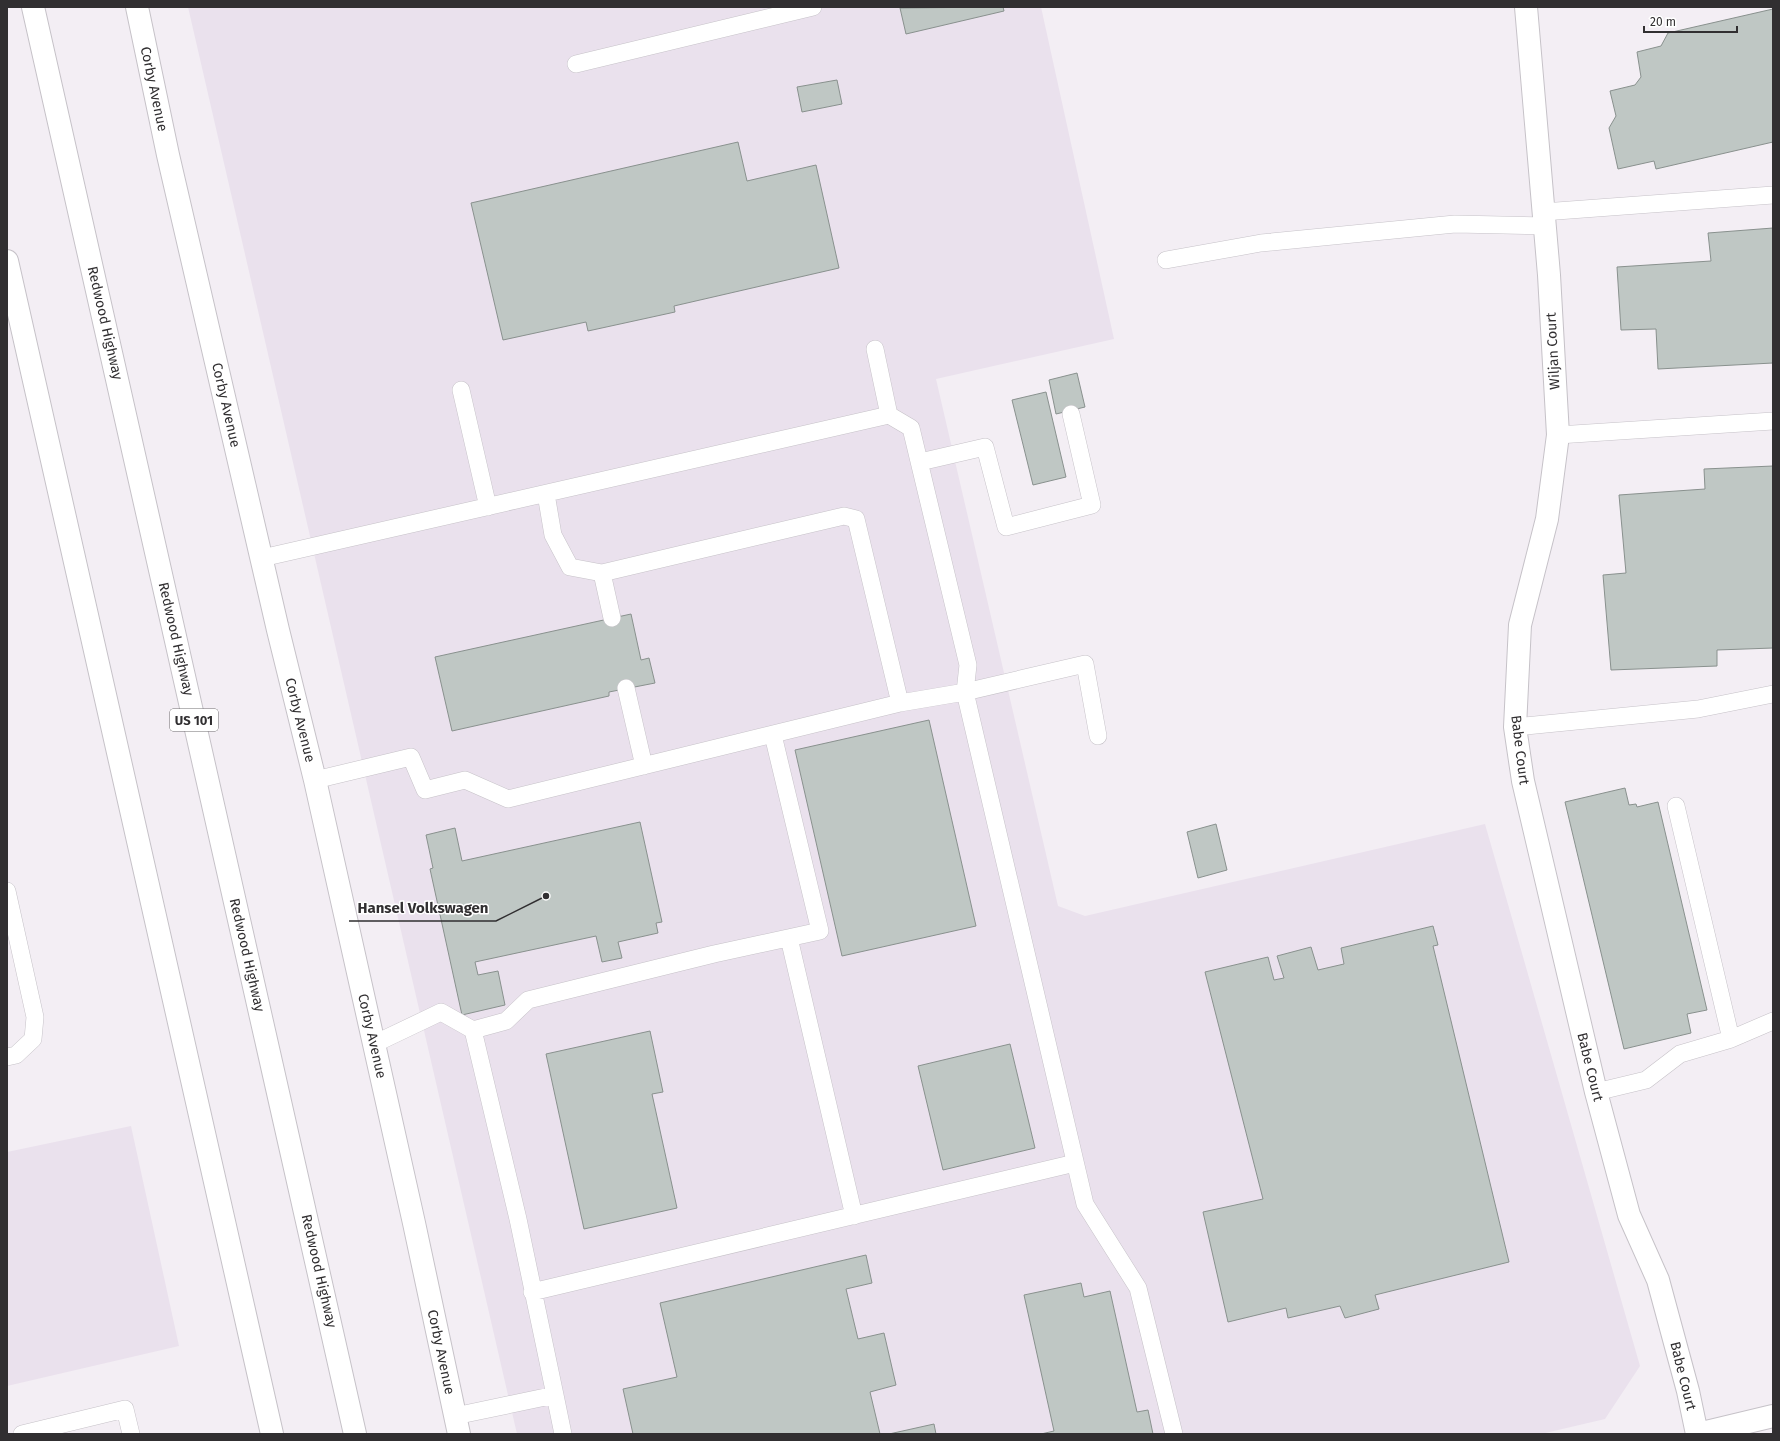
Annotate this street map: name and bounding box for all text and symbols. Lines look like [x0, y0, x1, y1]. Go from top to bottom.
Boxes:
scale bar [1644, 8, 1737, 34]
text: 20 m [1650, 15, 1676, 29]
street label: Corby Avenue [137, 45, 171, 133]
street label: Redwood Highway [84, 265, 126, 381]
street label: Wiljan Court [1542, 311, 1564, 390]
street label: Corby Avenue [208, 361, 244, 449]
street label: Redwood Highway [155, 581, 197, 697]
street label: Corby Avenue [281, 676, 319, 764]
road number: US 101 [170, 709, 218, 731]
street label: Babe Court [1507, 714, 1533, 787]
callout: Hansel Volkswagen [349, 894, 496, 921]
street label: Redwood Highway [226, 897, 268, 1013]
text: Hansel Volkswagen [357, 899, 489, 917]
street label: Corby Avenue [354, 992, 390, 1080]
street label: Babe Court [1573, 1031, 1607, 1104]
street label: Redwood Highway [298, 1213, 340, 1329]
street label: Corby Avenue [424, 1308, 458, 1396]
street label: Babe Court [1666, 1340, 1700, 1413]

